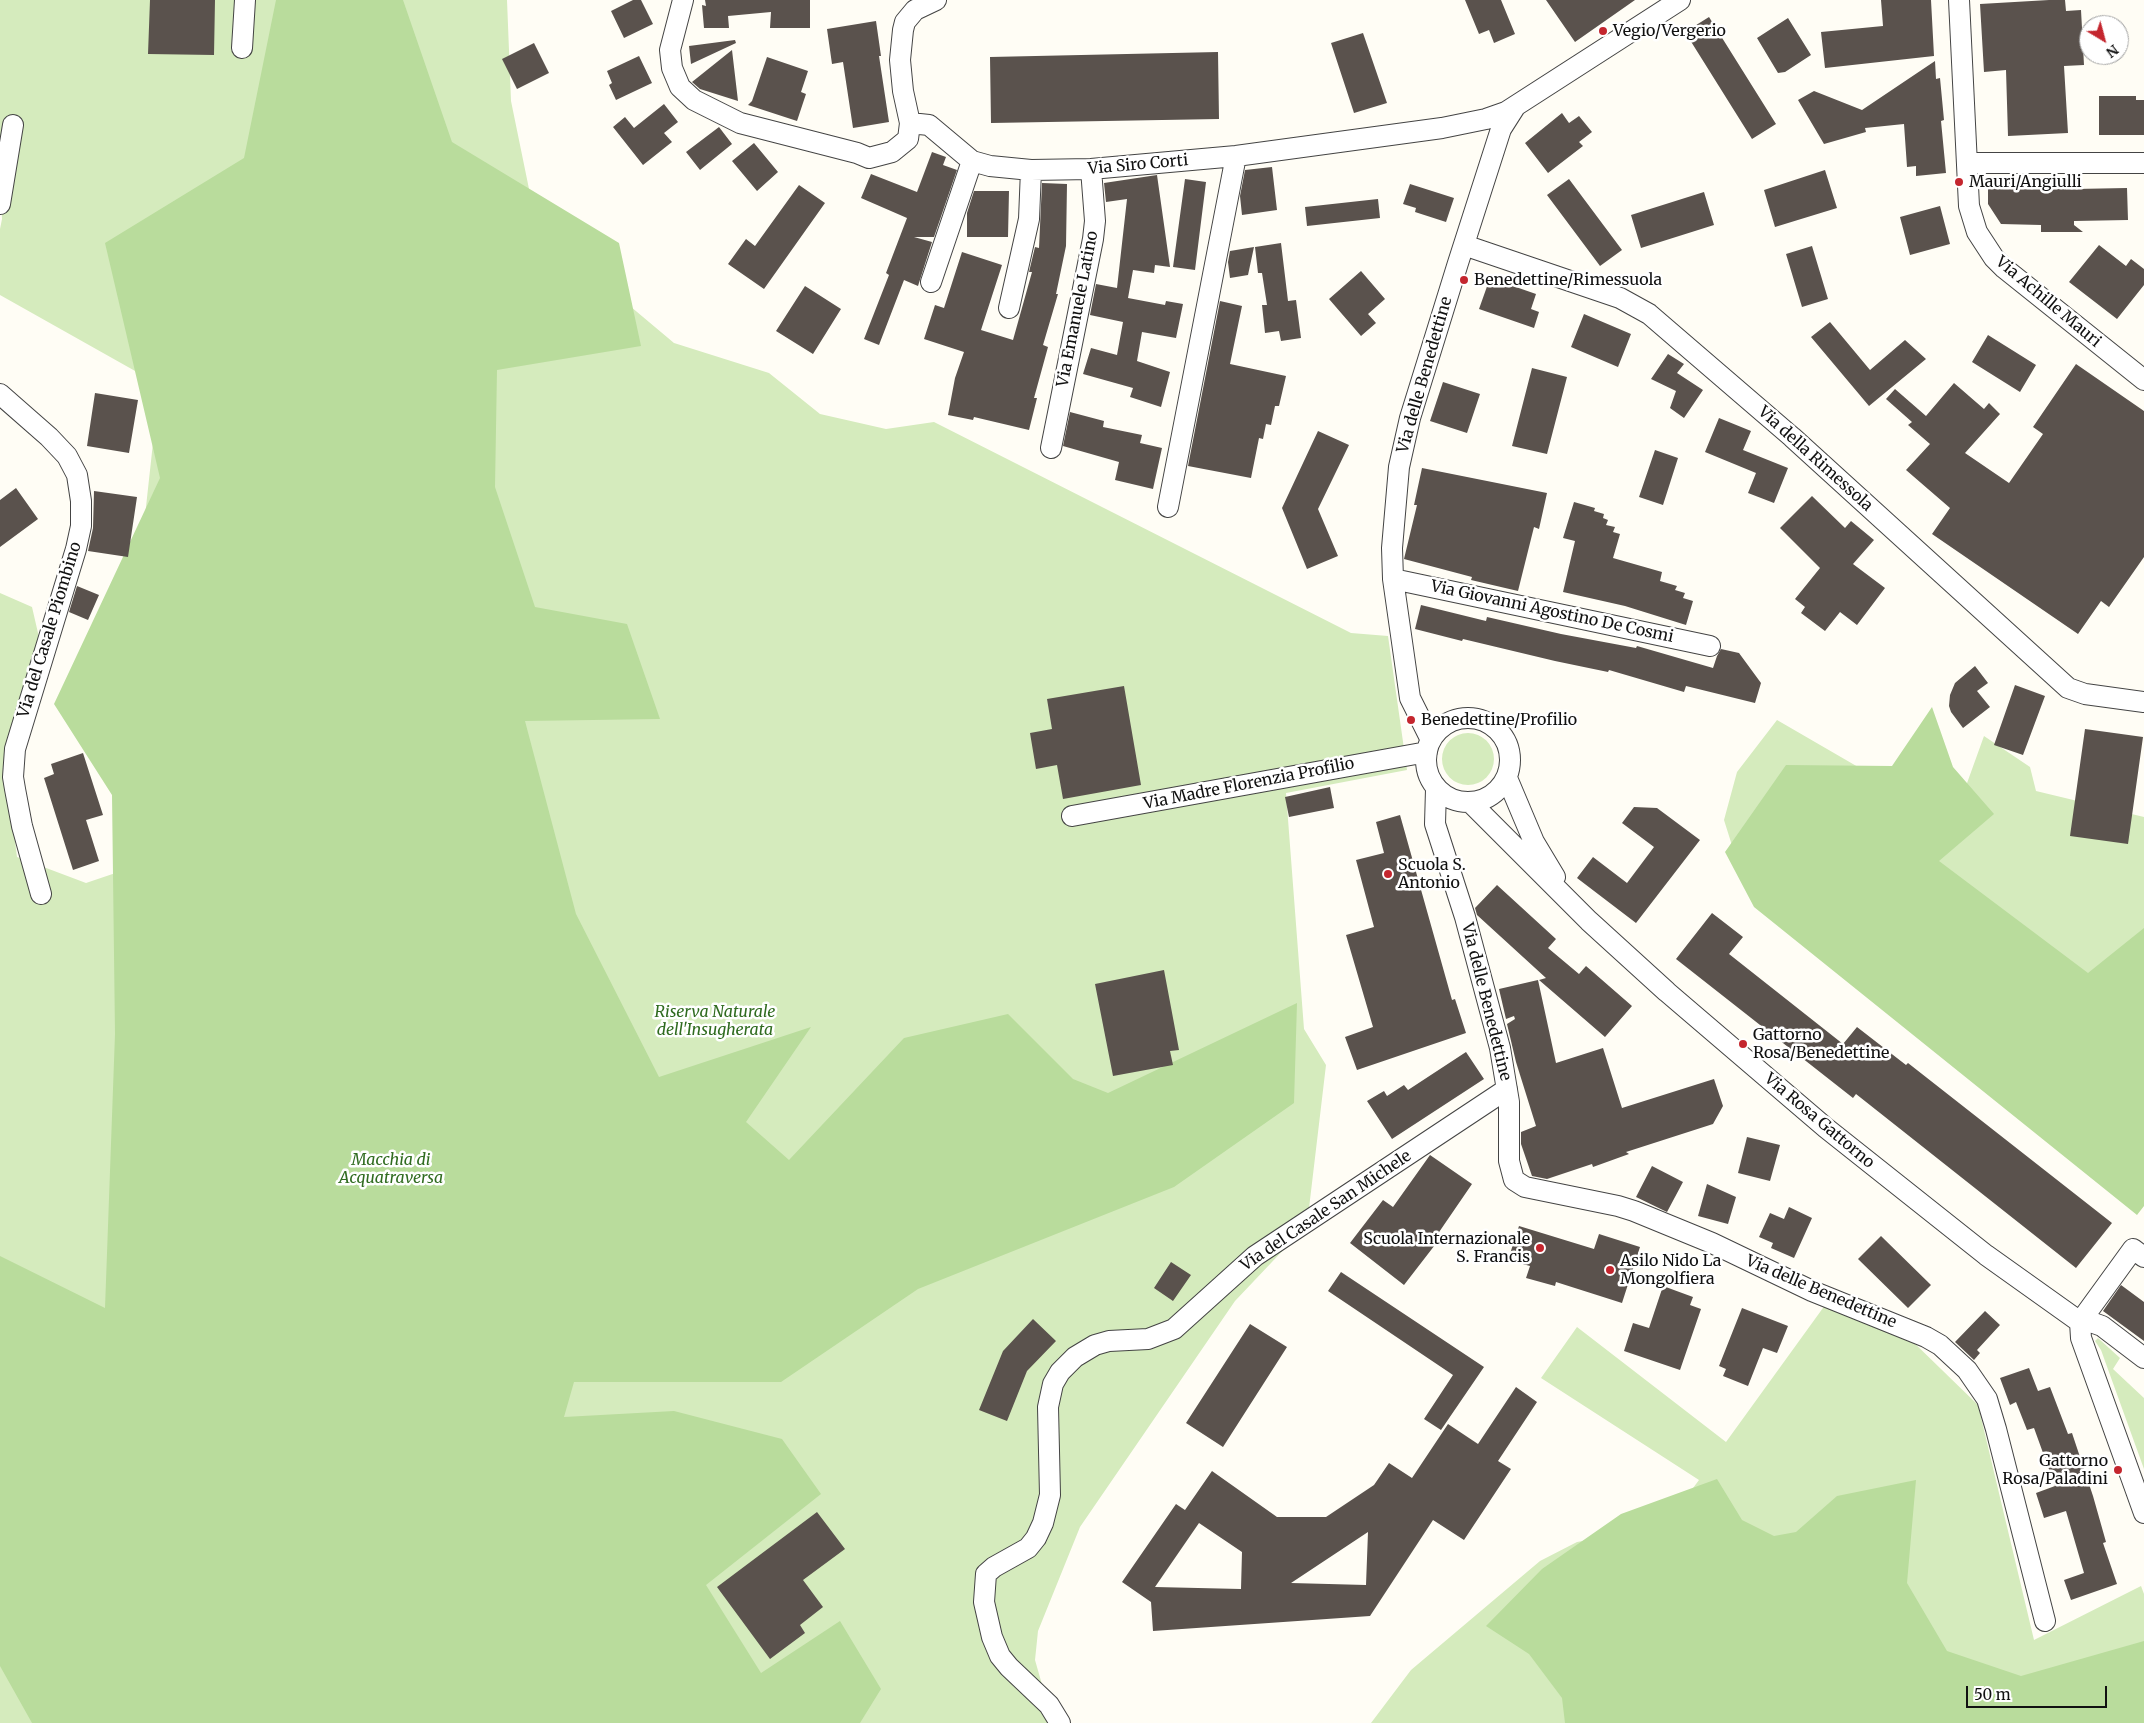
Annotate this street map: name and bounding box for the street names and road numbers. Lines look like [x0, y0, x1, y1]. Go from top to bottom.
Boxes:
street label: Via Siro Corti [1087, 151, 1189, 179]
street label: Via Emanuele Latino [1053, 229, 1103, 389]
street label: Via Achille Mauri [1991, 252, 2105, 352]
street label: Via delle Benedettine [1393, 295, 1457, 455]
street label: Via della Rimessola [1754, 402, 1876, 516]
street label: Via del Casale Piombino [14, 540, 86, 720]
street label: Via Giovanni Agostino De Cosmi [1429, 577, 1675, 647]
street label: Via Madre Florenzia Profilio [1142, 754, 1356, 814]
street label: Via delle Benedettine [1457, 921, 1515, 1083]
street label: Via Rosa Gattorno [1760, 1069, 1878, 1173]
street label: Via del Casale San Michele [1237, 1147, 1415, 1275]
street label: Via delle Benedettine [1743, 1252, 1899, 1332]

